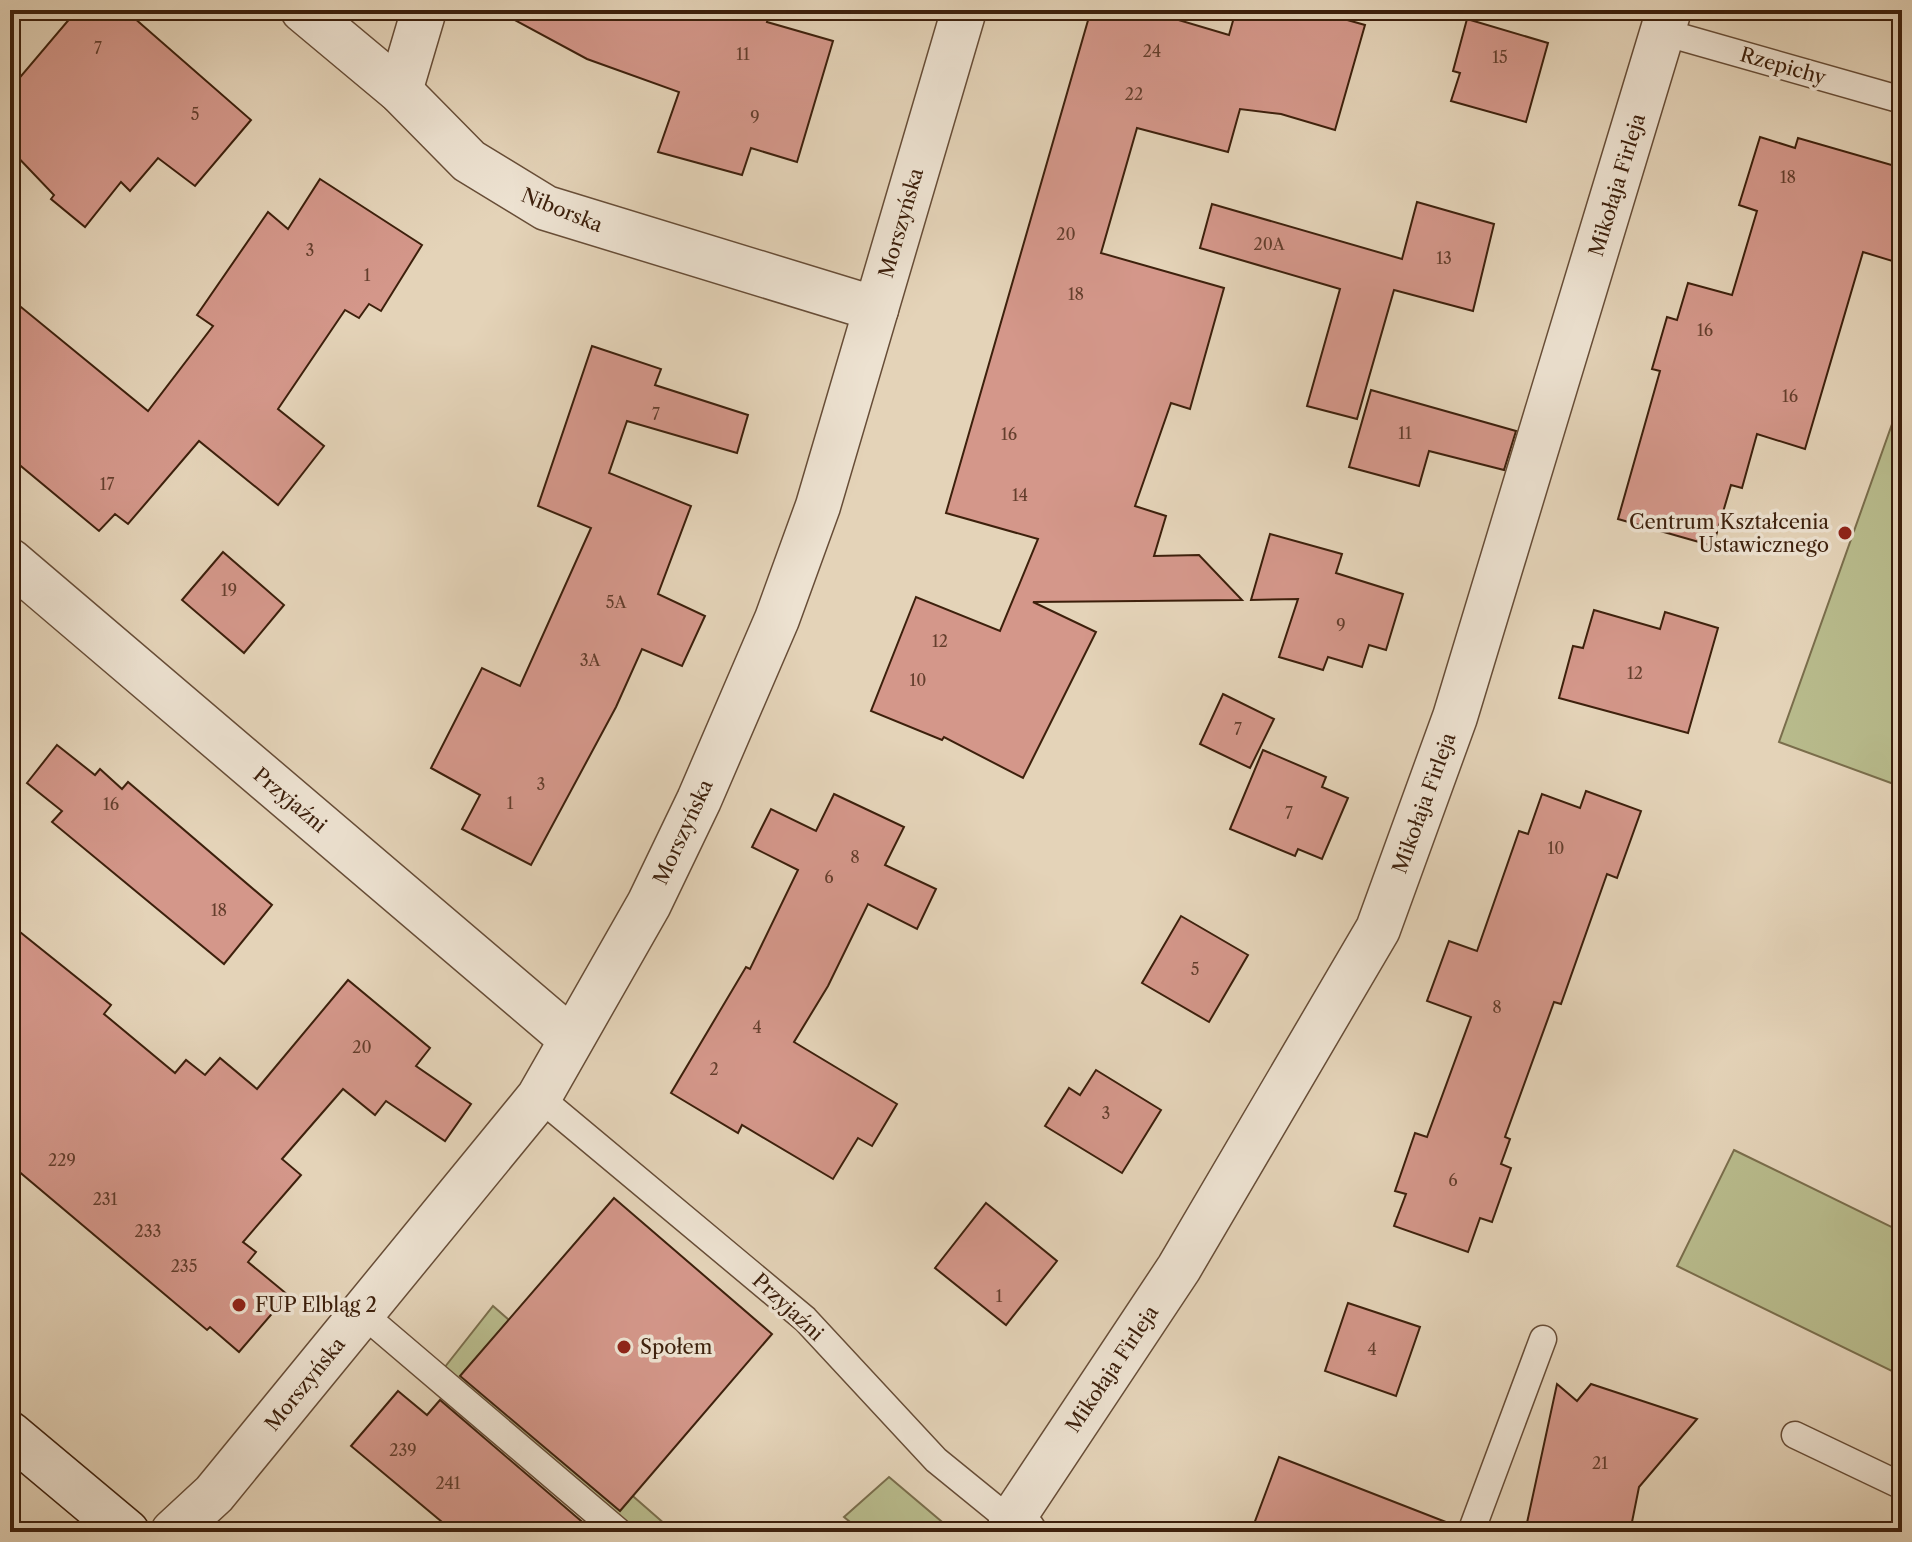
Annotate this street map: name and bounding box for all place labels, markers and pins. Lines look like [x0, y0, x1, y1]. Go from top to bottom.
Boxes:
place label: Centrum Kształcenia Ustawicznego [1629, 510, 1829, 557]
marker: Centrum Kształcenia Ustawicznego [1836, 524, 1854, 542]
place label: FUP Elbląg 2 [255, 1293, 377, 1317]
marker: FUP Elbląg 2 [230, 1296, 248, 1314]
place label: Społem [640, 1335, 713, 1359]
marker: Społem [615, 1338, 633, 1356]

